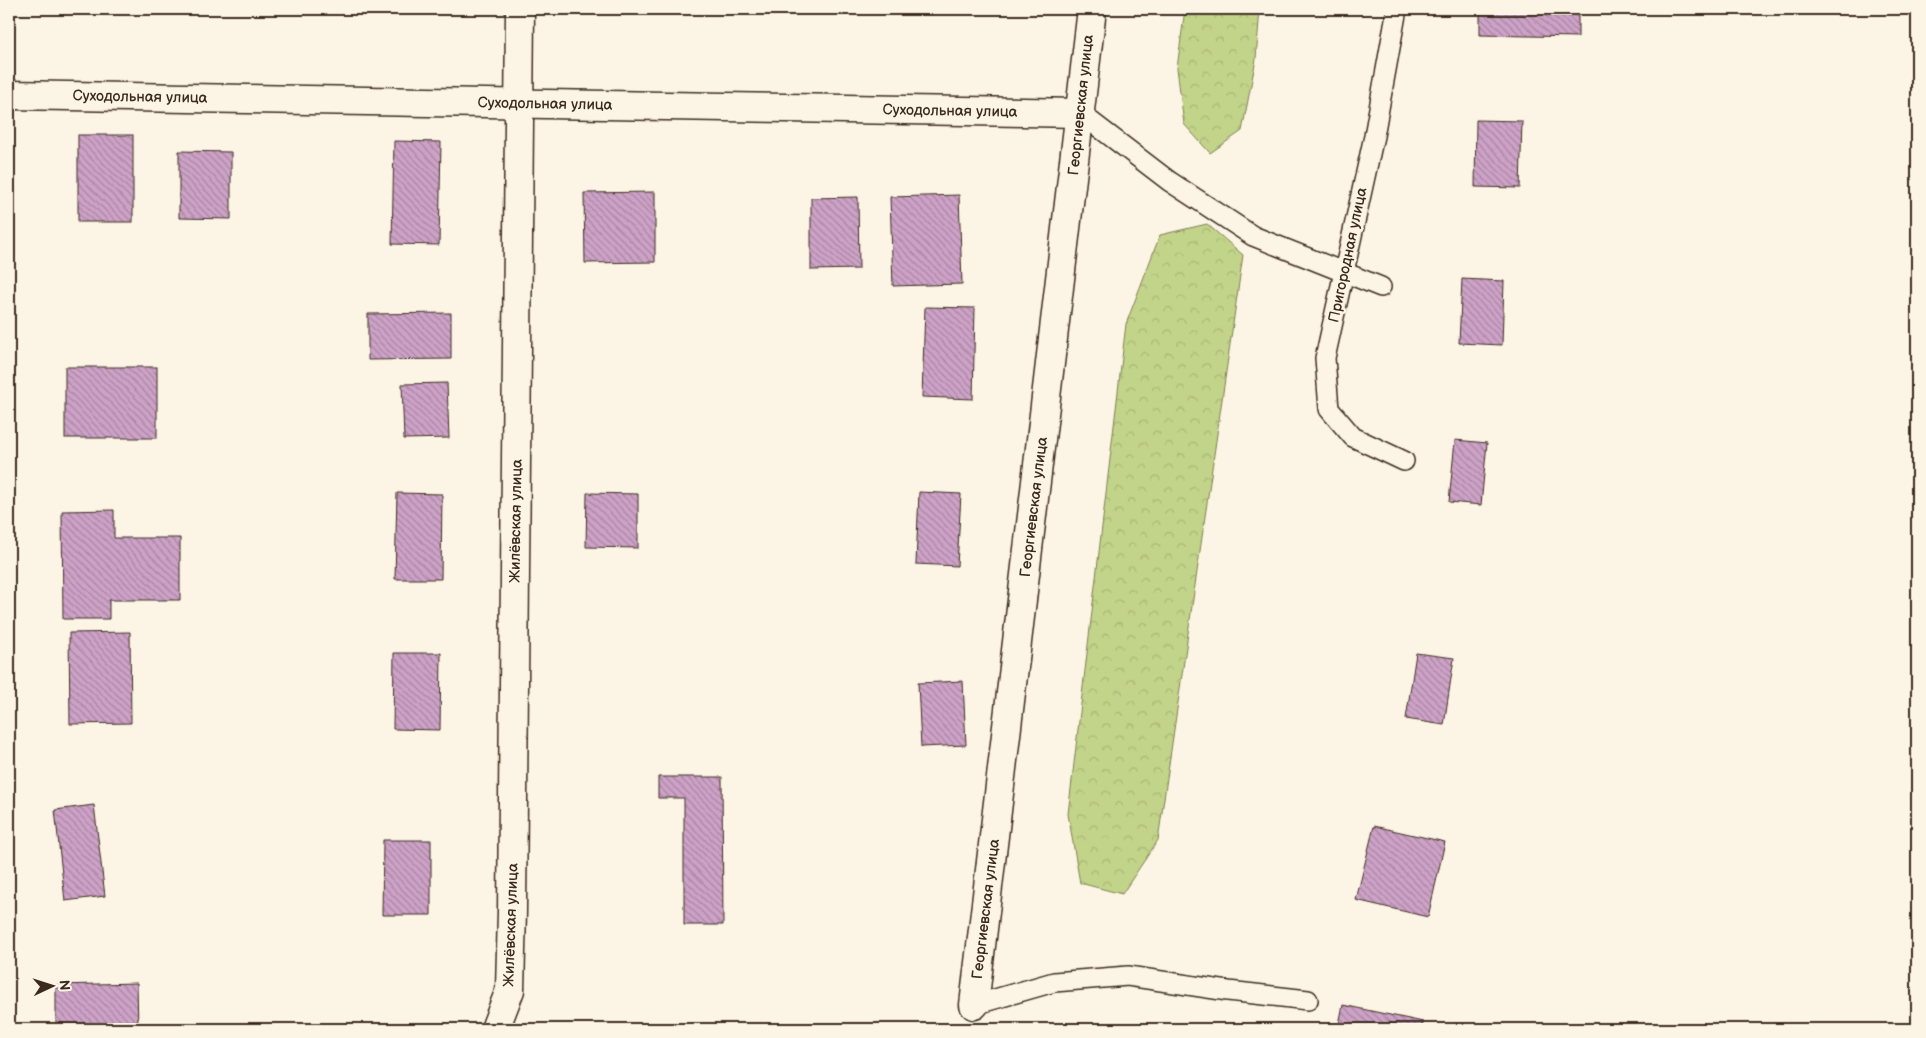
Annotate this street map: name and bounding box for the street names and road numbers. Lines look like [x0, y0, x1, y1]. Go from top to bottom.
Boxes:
street label: Георгиевская улица [1064, 34, 1098, 176]
street label: Суходольная улица [72, 86, 208, 108]
street label: Суходольная улица [477, 93, 613, 115]
street label: Суходольная улица [882, 100, 1018, 122]
street label: Пригородная улица [1324, 186, 1372, 324]
street label: Георгиевская улица [1016, 436, 1052, 578]
street label: Жилёвская улица [505, 459, 527, 583]
street label: Георгиевская улица [968, 838, 1004, 980]
street label: Жилёвская улица [499, 863, 523, 987]

